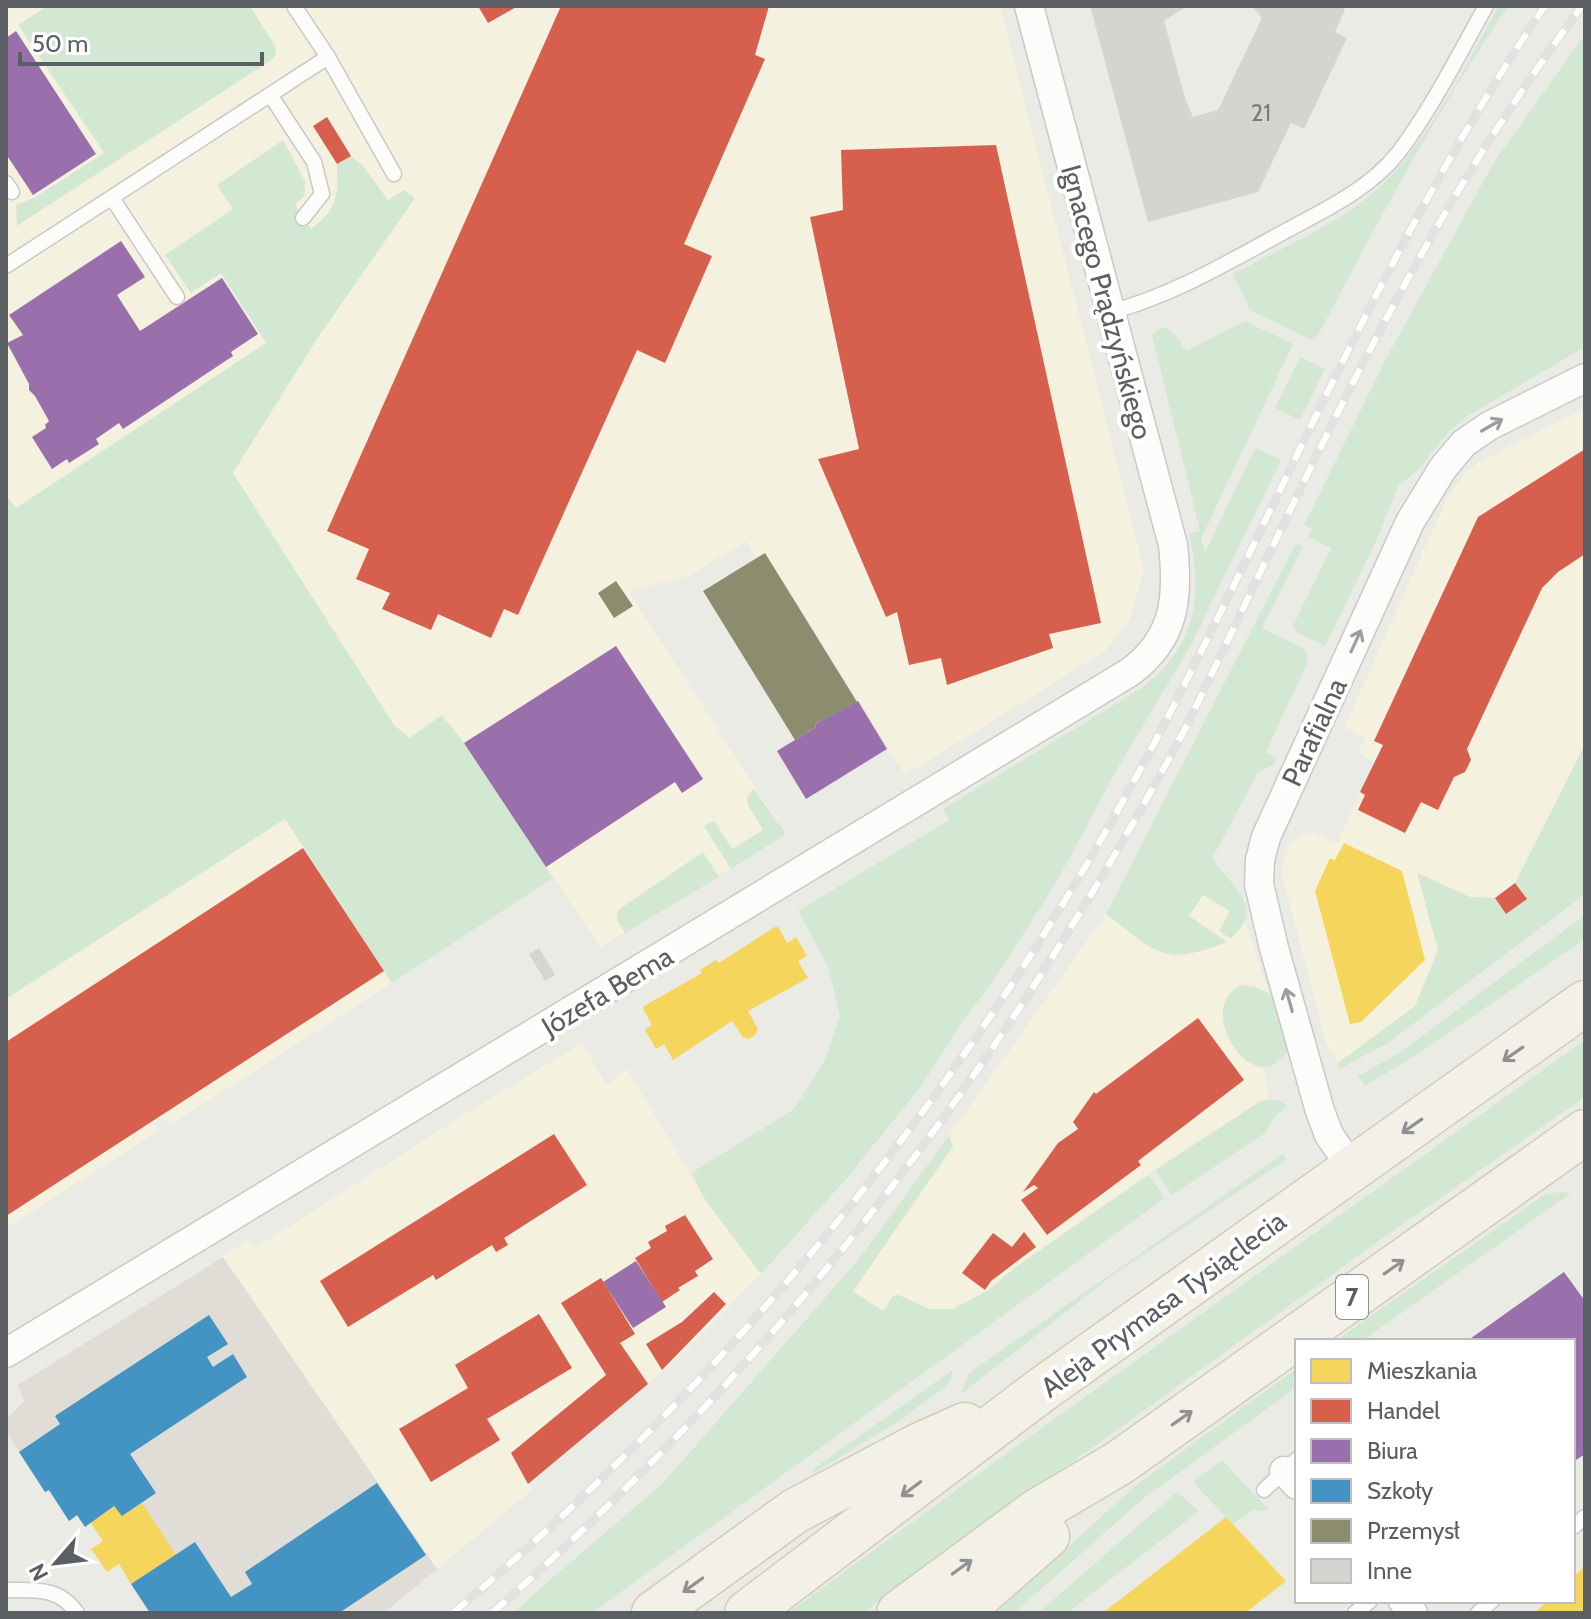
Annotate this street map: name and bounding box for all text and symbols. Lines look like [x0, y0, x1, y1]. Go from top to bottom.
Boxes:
scale bar [20, 16, 262, 66]
text: 50 m [32, 29, 88, 58]
house number: 21 [1251, 98, 1271, 127]
street label: Ignacego Prądzyńskiego [1054, 161, 1160, 443]
one-way arrow [1480, 417, 1503, 433]
one-way arrow [1349, 629, 1364, 653]
street label: Parafialna [1274, 672, 1354, 791]
street label: Józefa Bema [534, 938, 679, 1044]
one-way arrow [1280, 988, 1295, 1014]
one-way arrow [1503, 1046, 1525, 1062]
one-way arrow [1402, 1118, 1424, 1134]
street label: Aleja Prymasa Tysiąclecia [1034, 1203, 1293, 1404]
one-way arrow [1383, 1259, 1405, 1275]
road number: 7 [1336, 1275, 1368, 1319]
legend [1295, 1339, 1575, 1603]
text: Mieszkania [1367, 1356, 1478, 1385]
text: Handel [1367, 1396, 1440, 1425]
one-way arrow [1171, 1410, 1193, 1426]
text: Biura [1367, 1436, 1418, 1465]
text: Szkoły [1367, 1476, 1433, 1505]
one-way arrow [901, 1480, 922, 1497]
text: Przemysł [1367, 1516, 1460, 1545]
north arrow [16, 1523, 96, 1603]
text: Inne [1367, 1556, 1412, 1585]
text: N [23, 1559, 54, 1585]
one-way arrow [950, 1559, 972, 1575]
one-way arrow [682, 1577, 704, 1593]

